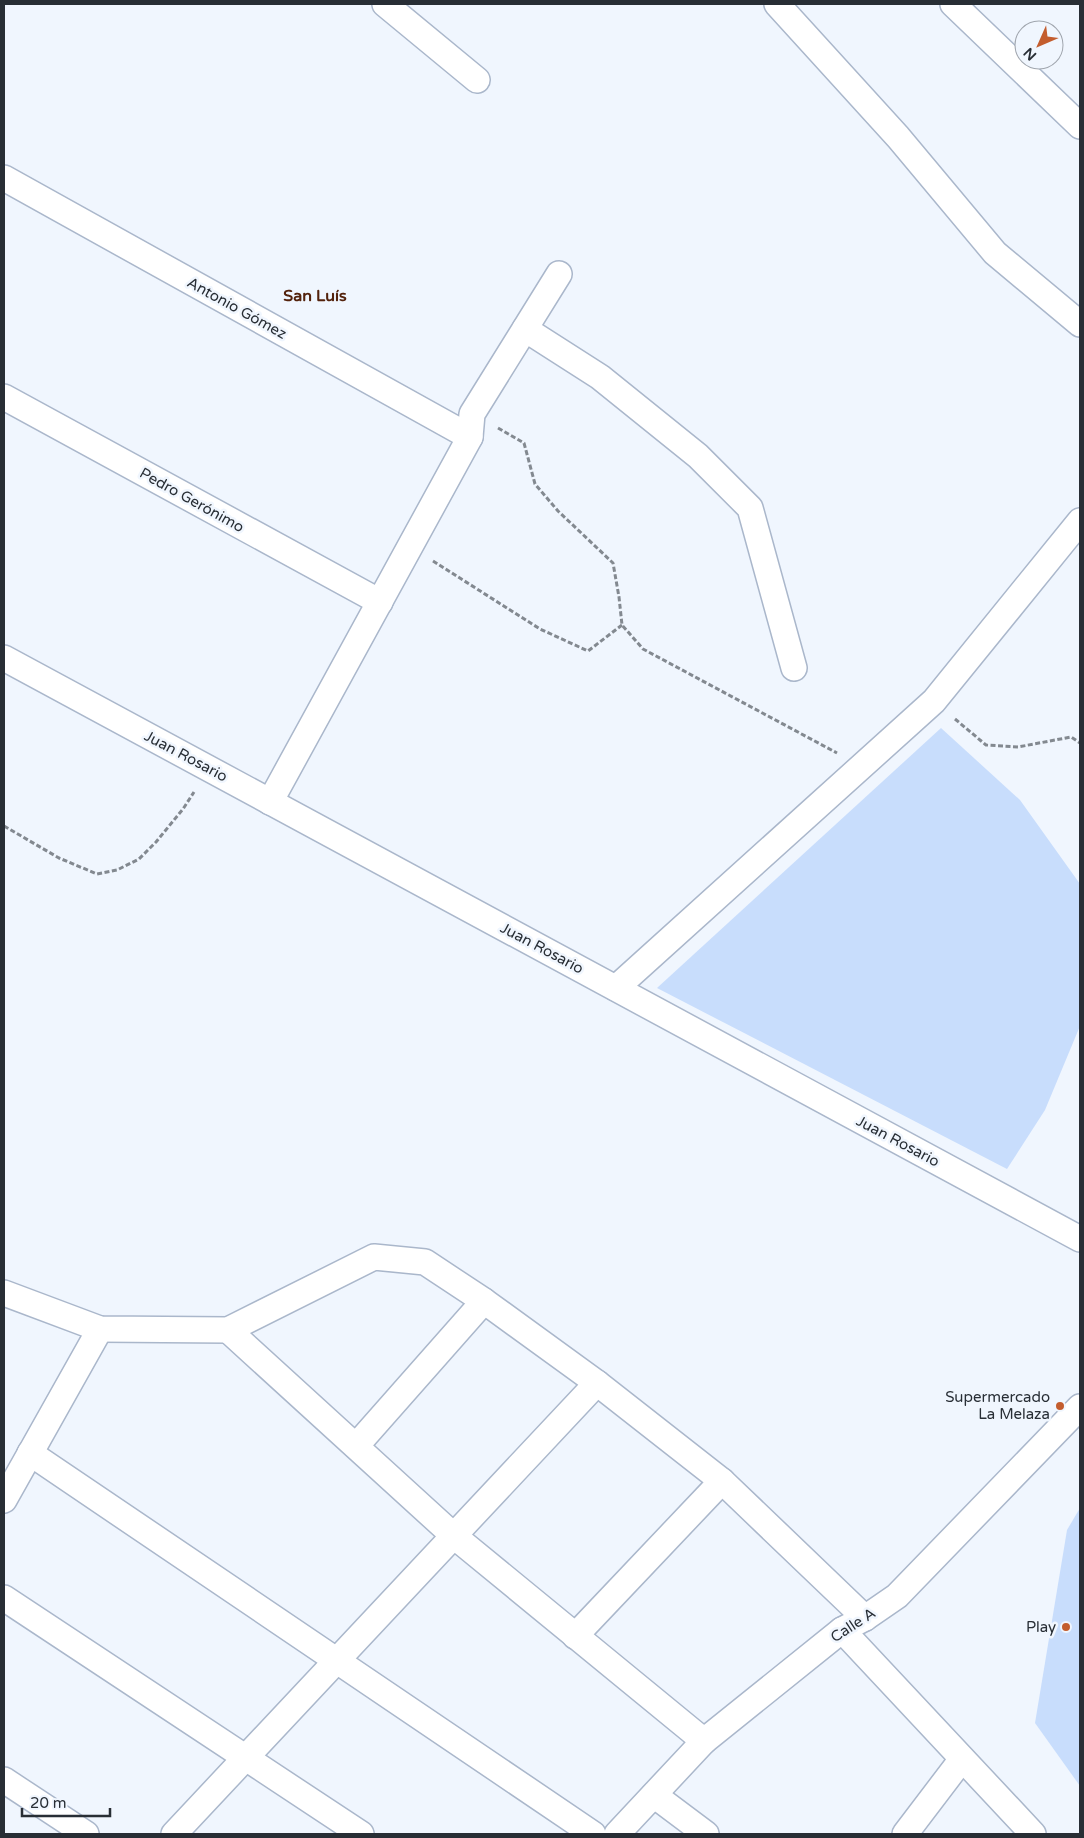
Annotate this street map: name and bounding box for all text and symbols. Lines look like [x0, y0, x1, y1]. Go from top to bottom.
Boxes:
north arrow [1014, 20, 1064, 70]
text: N [1020, 44, 1040, 64]
street label: Antonio Gómez [184, 273, 290, 343]
district label: San Luís [283, 286, 347, 306]
street label: Pedro Gerónimo [137, 464, 247, 536]
street label: Juan Rosario [141, 727, 231, 785]
street label: Juan Rosario [497, 919, 587, 977]
street label: Juan Rosario [853, 1112, 943, 1170]
place label: Supermercado La Melaza [945, 1388, 1050, 1423]
marker: Supermercado La Melaza [1054, 1400, 1066, 1412]
street label: Calle A [827, 1604, 879, 1646]
place label: Play [1026, 1618, 1056, 1636]
marker: Play [1060, 1621, 1072, 1633]
scale bar [22, 1786, 110, 1818]
text: 20 m [30, 1794, 67, 1812]

